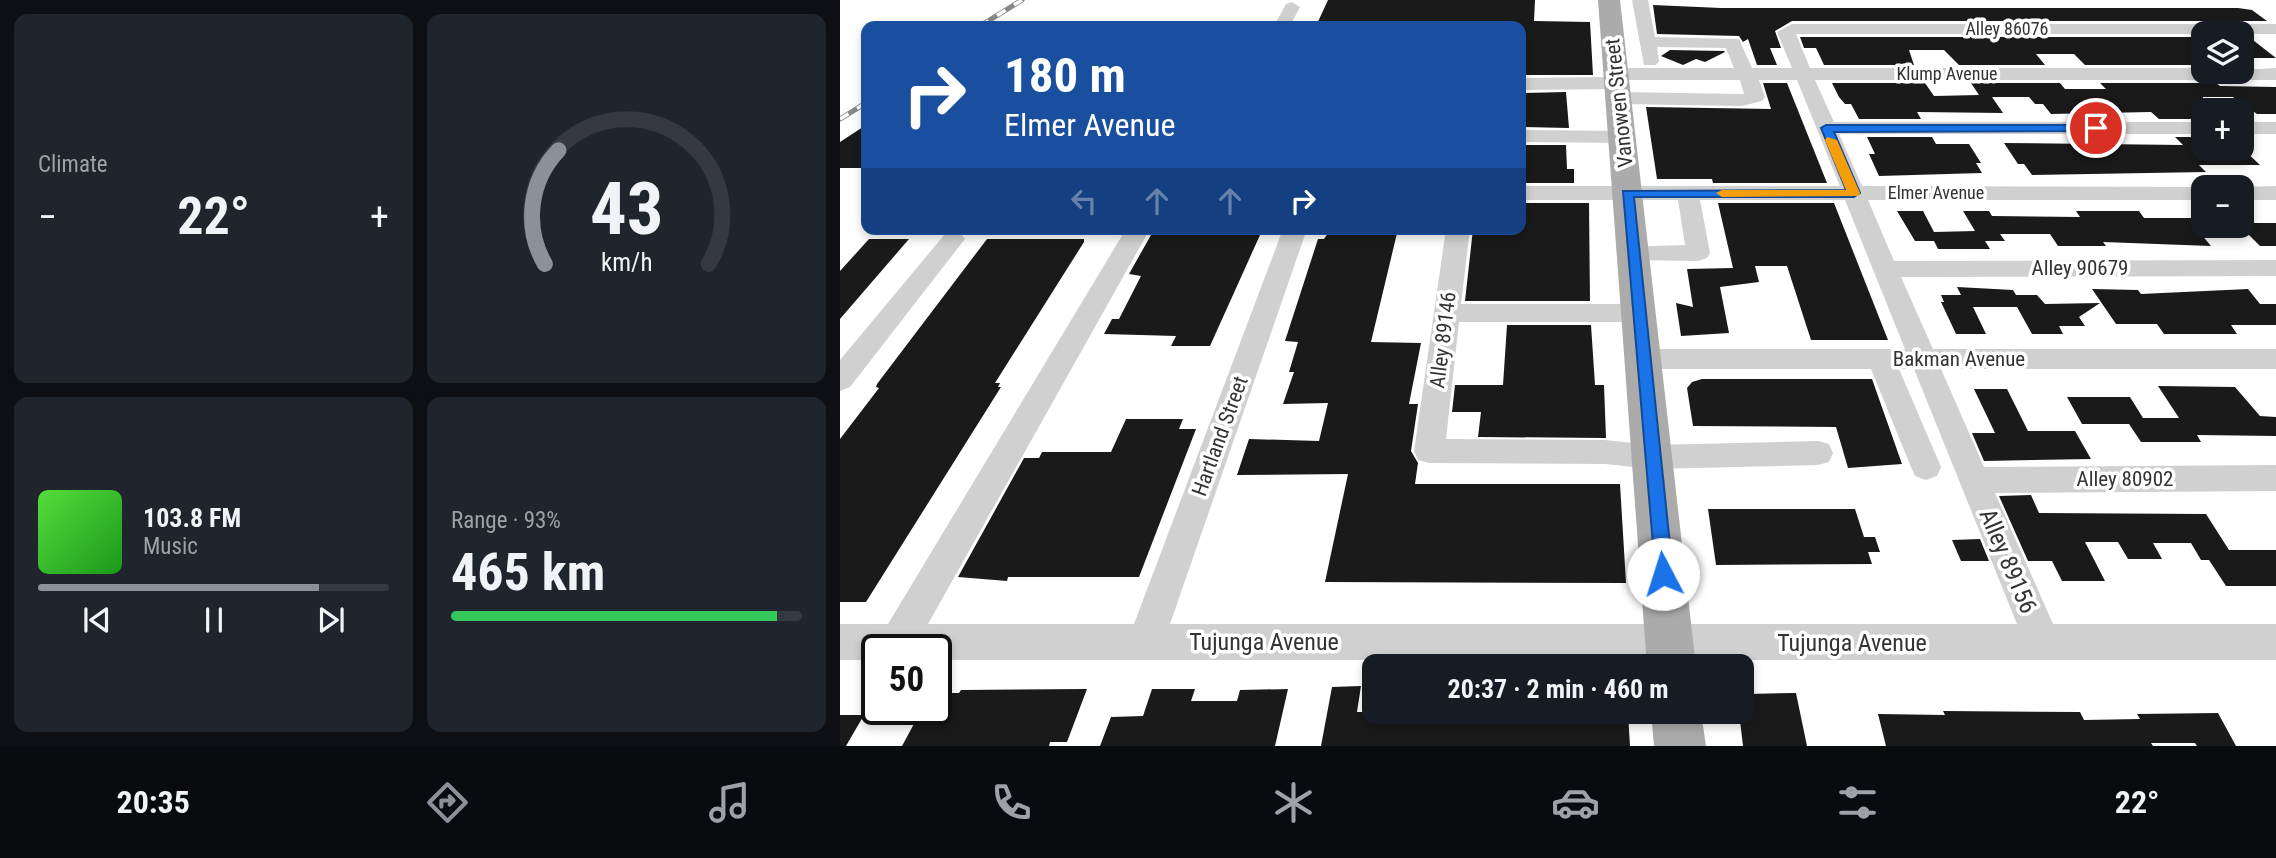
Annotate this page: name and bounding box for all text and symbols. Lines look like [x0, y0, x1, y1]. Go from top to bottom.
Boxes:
street label: Alley 86076 [1965, 18, 2049, 39]
map controls [2191, 21, 2254, 238]
button: layers [2191, 21, 2254, 84]
street label: Vanowen Street [1600, 37, 1638, 169]
text: 180 m [1004, 47, 1126, 104]
icon: right [889, 49, 980, 140]
street label: Klump Avenue [1896, 63, 1998, 84]
pin [2066, 98, 2126, 158]
button: + [2191, 98, 2254, 161]
text: Elmer Avenue [1004, 106, 1176, 144]
icon: arrive [2077, 109, 2115, 147]
text: Climate [38, 151, 108, 178]
text: 43 [590, 167, 663, 253]
button: − [2191, 175, 2254, 238]
icon: left [1065, 182, 1103, 220]
icon: ahead [1138, 182, 1176, 220]
icon: ahead [1211, 182, 1249, 220]
icon: right [1284, 182, 1322, 220]
street label: Elmer Avenue [1888, 182, 1984, 203]
text: 22° [177, 186, 250, 247]
text: − [38, 195, 57, 239]
text: + [370, 195, 389, 239]
text: km/h [601, 248, 652, 277]
street label: Alley 90679 [2032, 256, 2128, 280]
street label: Alley 89146 [1425, 290, 1461, 390]
street label: Bakman Avenue [1893, 347, 2025, 371]
street label: Hartland Street [1187, 373, 1253, 499]
street label: Alley 80902 [2077, 467, 2173, 491]
text: 103.8 FM [143, 503, 241, 533]
street label: Alley 89156 [1973, 505, 2043, 617]
text: Range · 93% [451, 507, 561, 534]
text: Music [143, 533, 198, 560]
position arrow [1626, 537, 1700, 611]
text: 465 km [451, 542, 605, 603]
icon: previous [78, 601, 116, 639]
icon: pause [195, 601, 233, 639]
icon: next [312, 601, 350, 639]
street label: Tujunga Avenue [1189, 628, 1339, 656]
street label: Tujunga Avenue [1777, 629, 1927, 657]
speed limit sign: 50 [861, 634, 952, 725]
text: 20:37 · 2 min · 460 m [1448, 674, 1668, 704]
icon: directions [423, 778, 472, 827]
icon: music [705, 778, 754, 827]
icon: phone [987, 778, 1036, 827]
icon: climate [1269, 778, 1318, 827]
icon: car [1551, 778, 1600, 827]
icon: filters [1833, 778, 1882, 827]
text: 20:35 [116, 783, 190, 821]
text: 22° [2115, 783, 2159, 821]

